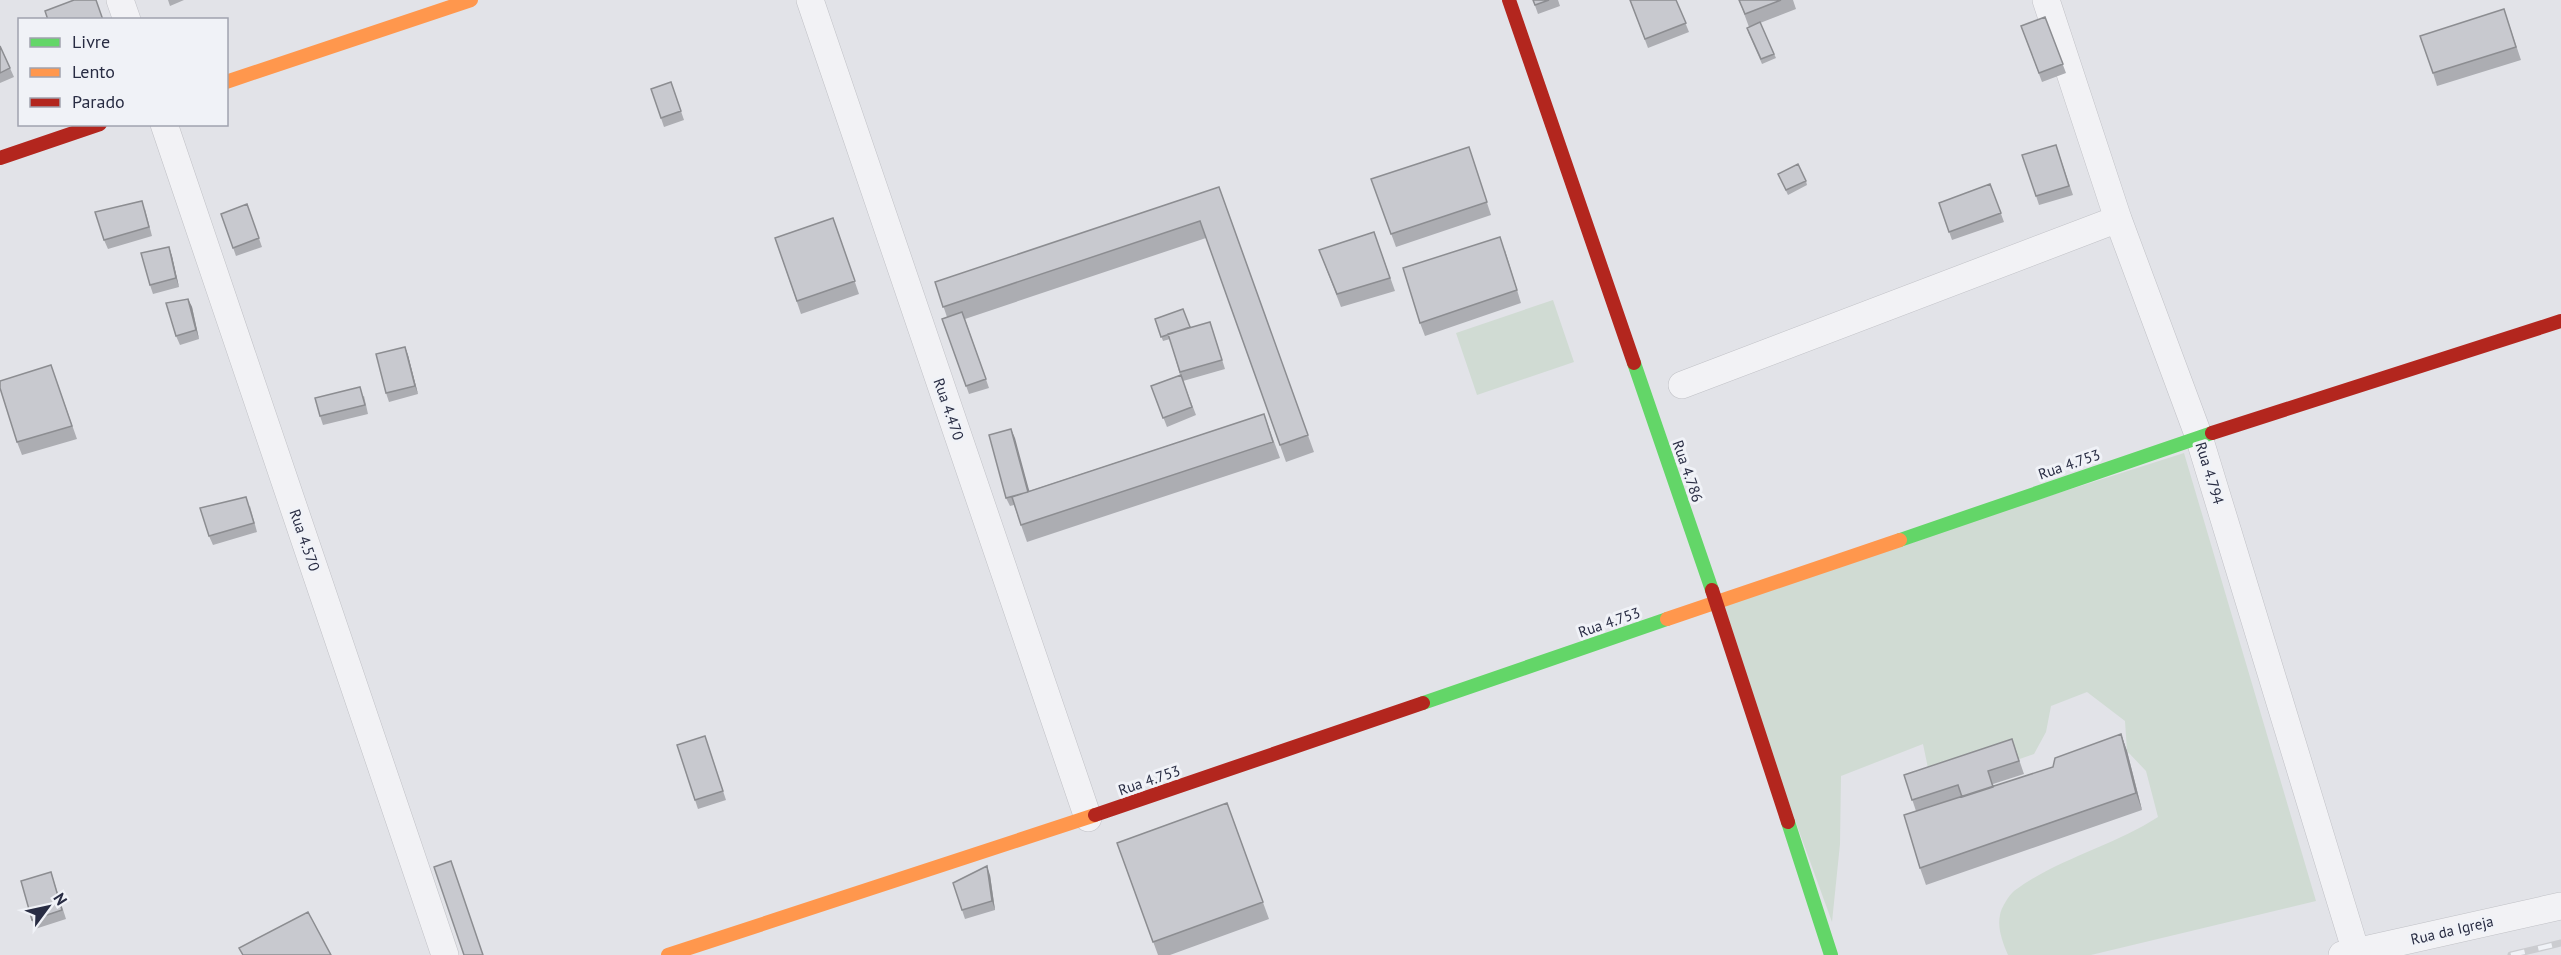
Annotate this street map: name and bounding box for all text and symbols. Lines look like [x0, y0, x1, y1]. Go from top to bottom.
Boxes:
legend [18, 18, 228, 126]
text: Livre [72, 30, 110, 53]
text: Lento [72, 60, 115, 83]
text: Parado [72, 90, 125, 113]
street label: Rua 4.470 [930, 376, 968, 442]
street label: Rua 4.786 [1669, 438, 1707, 504]
street label: Rua 4.794 [2192, 440, 2228, 506]
street label: Rua 4.753 [2036, 445, 2102, 483]
street label: Rua 4.570 [286, 507, 324, 573]
street label: Rua 4.753 [1576, 603, 1642, 641]
street label: Rua 4.753 [1116, 761, 1182, 799]
north arrow [18, 877, 78, 937]
text: N [49, 889, 72, 909]
street label: Rua da Igreja [2409, 911, 2495, 949]

